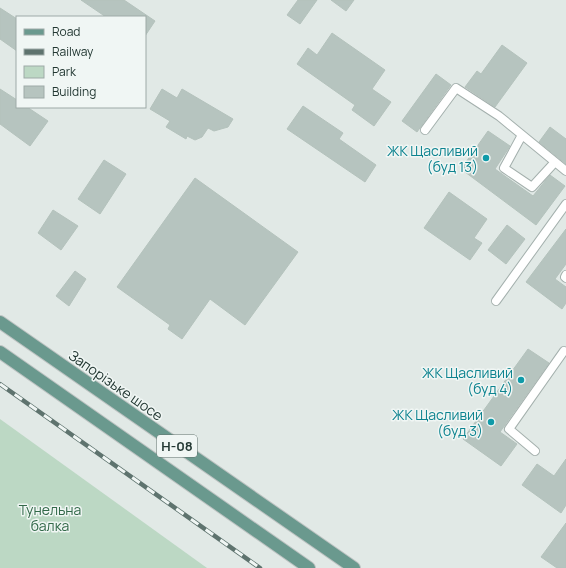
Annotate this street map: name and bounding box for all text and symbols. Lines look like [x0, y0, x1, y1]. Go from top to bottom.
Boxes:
legend [16, 16, 146, 108]
text: Road [52, 23, 80, 40]
text: Railway [52, 43, 94, 60]
text: Park [52, 63, 77, 80]
text: Building [52, 83, 96, 100]
place label: ЖК Щасливий (буд 13) [387, 141, 478, 176]
marker: ЖК Щасливий (буд 13) [481, 153, 491, 163]
street label: Запорізьке шосе [65, 345, 167, 425]
place label: ЖК Щасливий (буд 4) [422, 363, 513, 398]
marker: ЖК Щасливий (буд 4) [516, 375, 526, 385]
place label: ЖК Щасливий (буд 3) [392, 405, 483, 440]
marker: ЖК Щасливий (буд 3) [486, 417, 496, 427]
road number: Н-08 [157, 435, 197, 457]
park label: Тунельна балка [19, 500, 81, 535]

